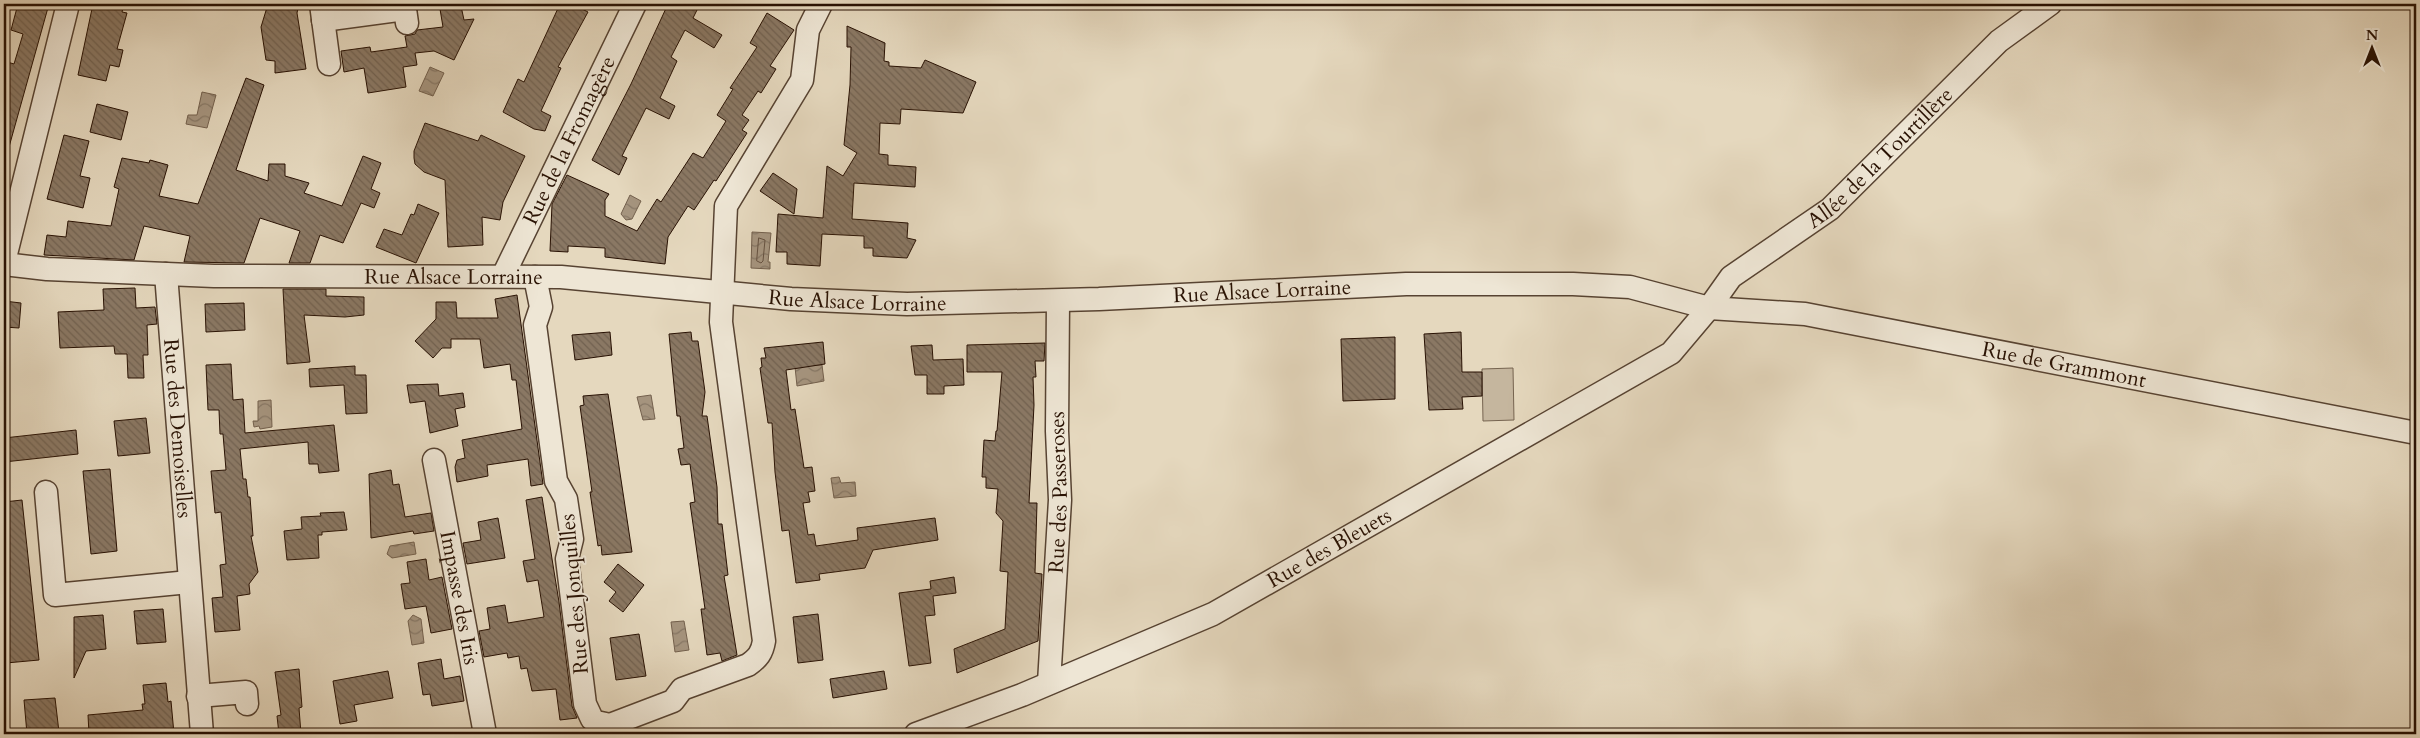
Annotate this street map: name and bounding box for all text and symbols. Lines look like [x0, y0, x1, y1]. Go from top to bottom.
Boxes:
north arrow [2348, 22, 2398, 72]
text: N [2366, 26, 2378, 45]
street label: Rue de la Fromagère [516, 51, 623, 230]
street label: Allée de la Tourtillère [1801, 81, 1960, 235]
street label: Rue Alsace Lorraine [364, 262, 543, 292]
street label: Rue Alsace Lorraine [1172, 273, 1352, 310]
street label: Rue Alsace Lorraine [767, 283, 947, 319]
street label: Rue de Grammont [1980, 335, 2149, 395]
street label: Rue des Demoiselles [156, 338, 199, 520]
street label: Rue des Passeroses [1042, 411, 1075, 574]
street label: Rue des Bleuets [1262, 501, 1397, 595]
street label: Rue des Jonquilles [553, 513, 596, 675]
street label: Impasse des Iris [432, 528, 486, 667]

